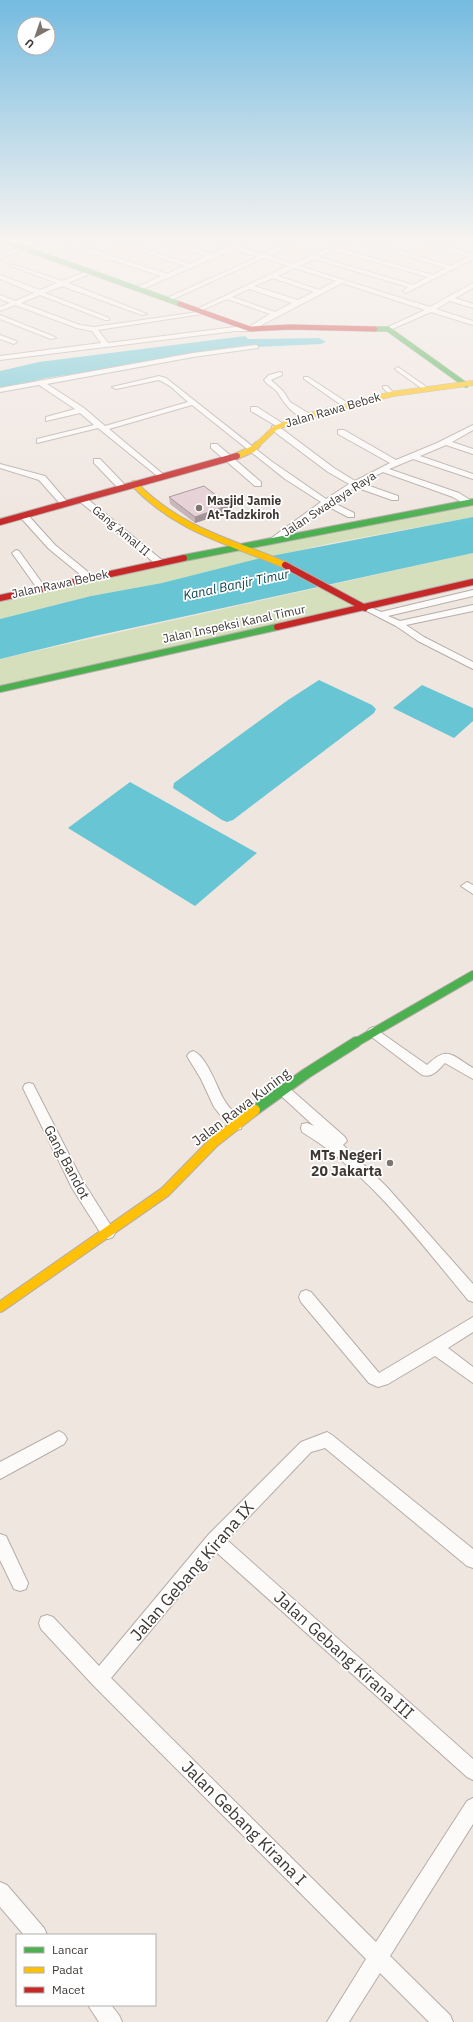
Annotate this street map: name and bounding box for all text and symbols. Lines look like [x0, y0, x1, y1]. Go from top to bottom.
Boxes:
north arrow [16, 16, 56, 56]
text: U [22, 36, 37, 51]
street label: Jalan Rawa Bebek [283, 389, 383, 430]
street label: Jalan Swadaya Raya [279, 467, 379, 540]
place label: Masjid Jamie At-Tadzkiroh [207, 493, 281, 522]
street label: Gang Amal II [89, 502, 153, 559]
marker: Masjid Jamie At-Tadzkiroh [194, 503, 204, 513]
water label: Kanal Banjir Timur [182, 565, 292, 604]
street label: Jalan Rawa Bebek [10, 566, 110, 601]
street label: Jalan Inspeksi Kanal Timur [161, 601, 307, 646]
street label: Jalan Rawa Kuning [188, 1064, 294, 1150]
street label: Gang Bandot [40, 1122, 94, 1202]
place label: MTs Negeri 20 Jakarta [310, 1146, 382, 1180]
marker: MTs Negeri 20 Jakarta [385, 1158, 395, 1168]
street label: Jalan Gebang Kirana IX [125, 1496, 259, 1645]
street label: Jalan Gebang Kirana III [269, 1586, 419, 1724]
street label: Jalan Gebang Kirana I [177, 1756, 311, 1890]
legend [16, 1934, 156, 2006]
text: Lancar [52, 1942, 89, 1957]
text: Padat [52, 1962, 83, 1977]
text: Macet [52, 1982, 85, 1997]

